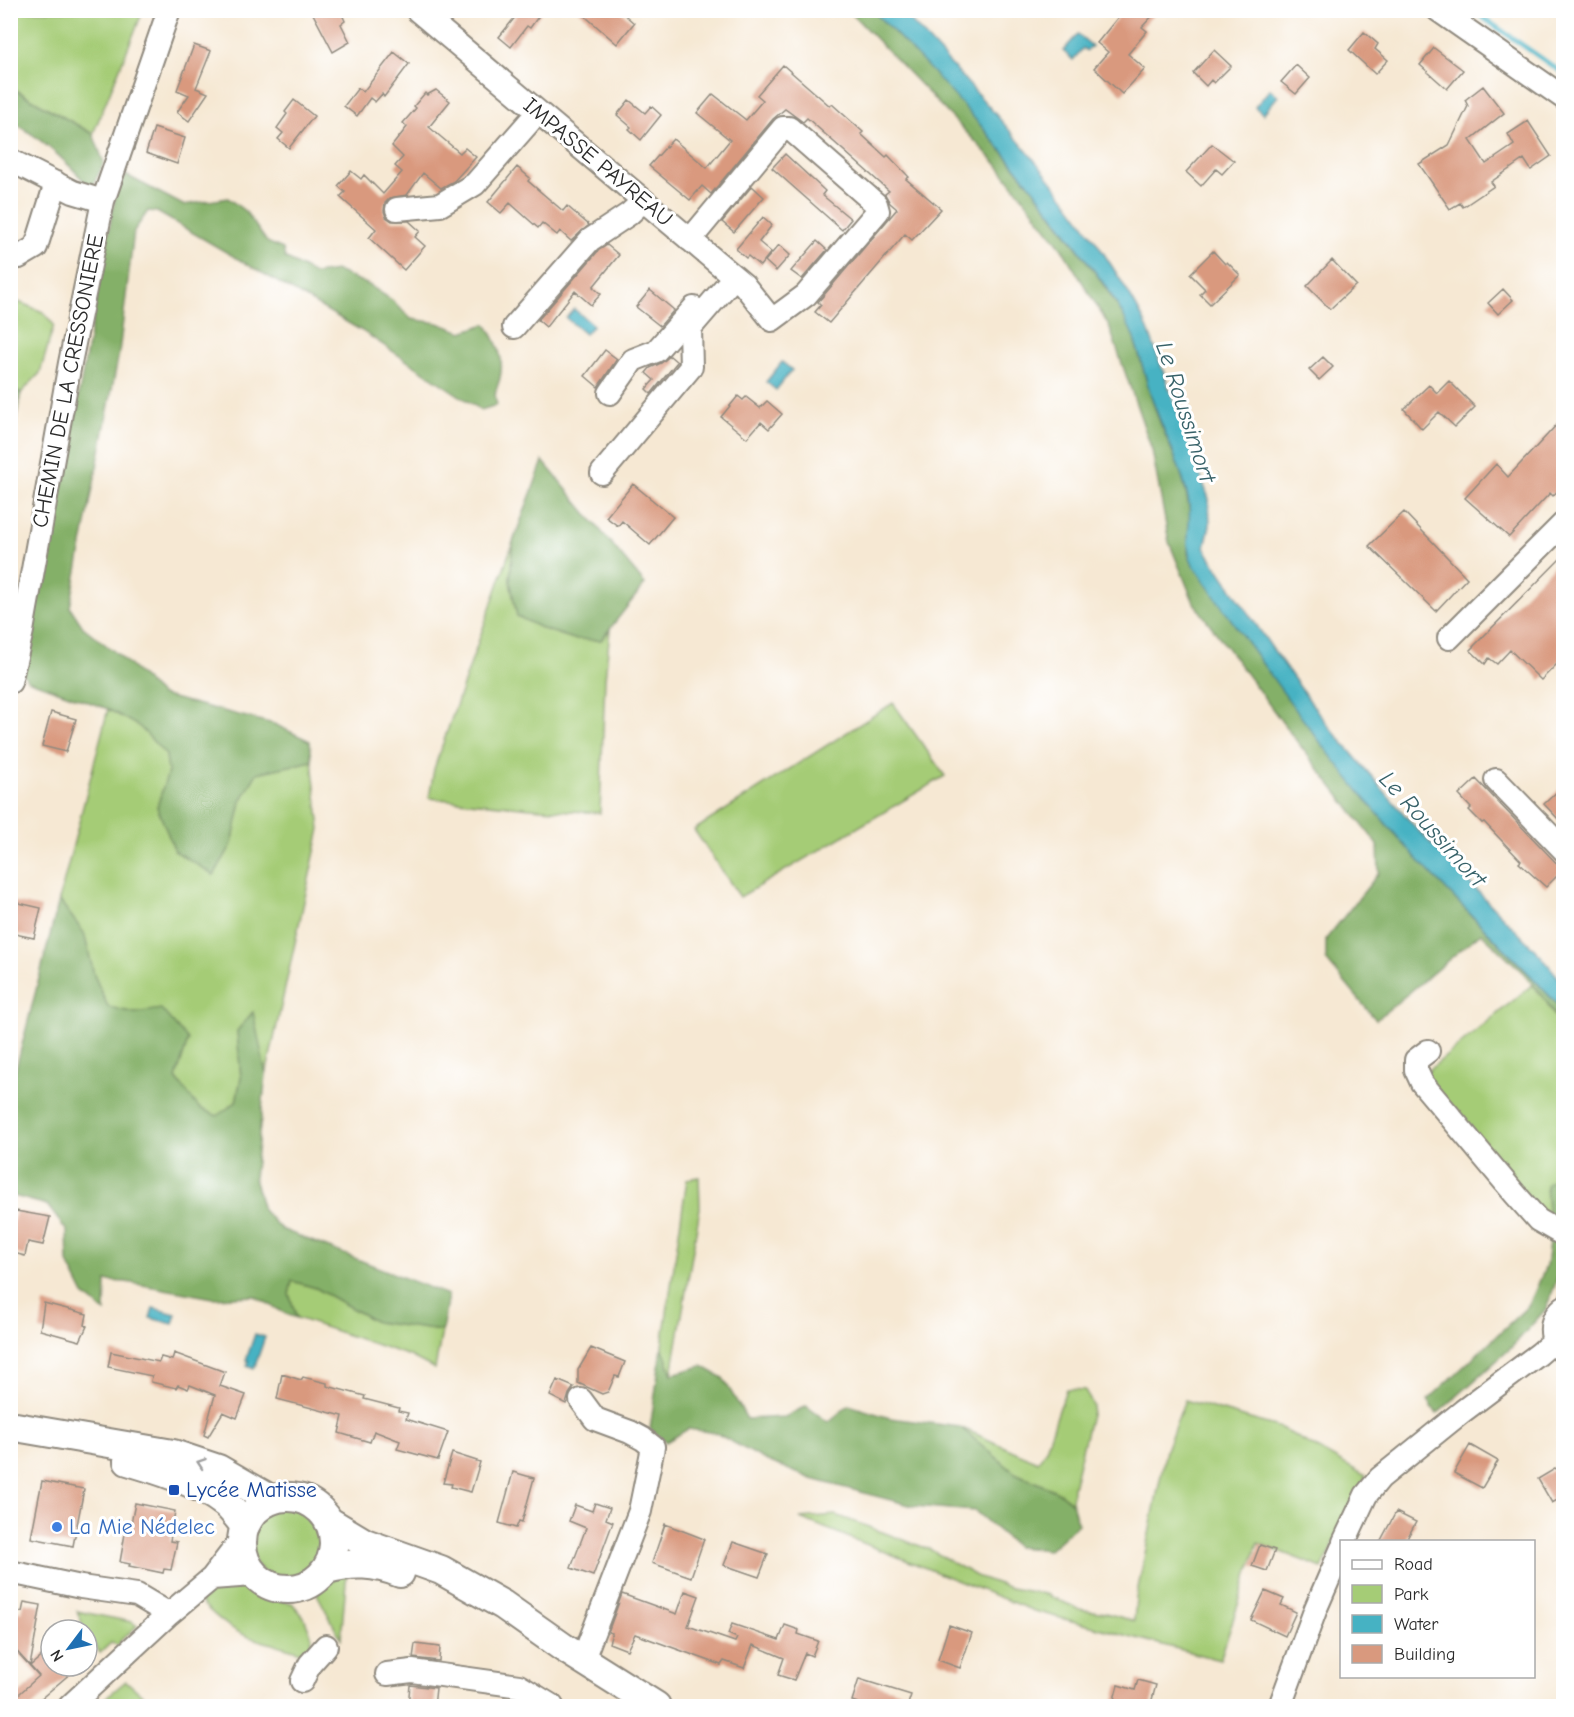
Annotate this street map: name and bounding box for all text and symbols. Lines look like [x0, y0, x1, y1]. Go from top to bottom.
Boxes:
street label: IMPASSE PAYREAU [518, 92, 678, 232]
street label: CHEMIN DE LA CRESSONIERE [27, 232, 109, 530]
water label: Le Roussimort [1150, 338, 1222, 487]
water label: Le Roussimort [1374, 765, 1493, 894]
one-way arrow [196, 1458, 207, 1471]
place label: Lycée Matisse [186, 1477, 317, 1503]
marker: Lycée Matisse [167, 1483, 181, 1497]
place label: La Mie Nédelec [69, 1514, 215, 1540]
marker: La Mie Nédelec [50, 1520, 64, 1534]
legend [1340, 1540, 1535, 1678]
text: Road [1394, 1554, 1433, 1575]
text: Park [1394, 1584, 1429, 1605]
text: Water [1394, 1614, 1439, 1635]
north arrow [39, 1618, 99, 1678]
text: Building [1394, 1644, 1456, 1665]
text: N [47, 1646, 68, 1665]

